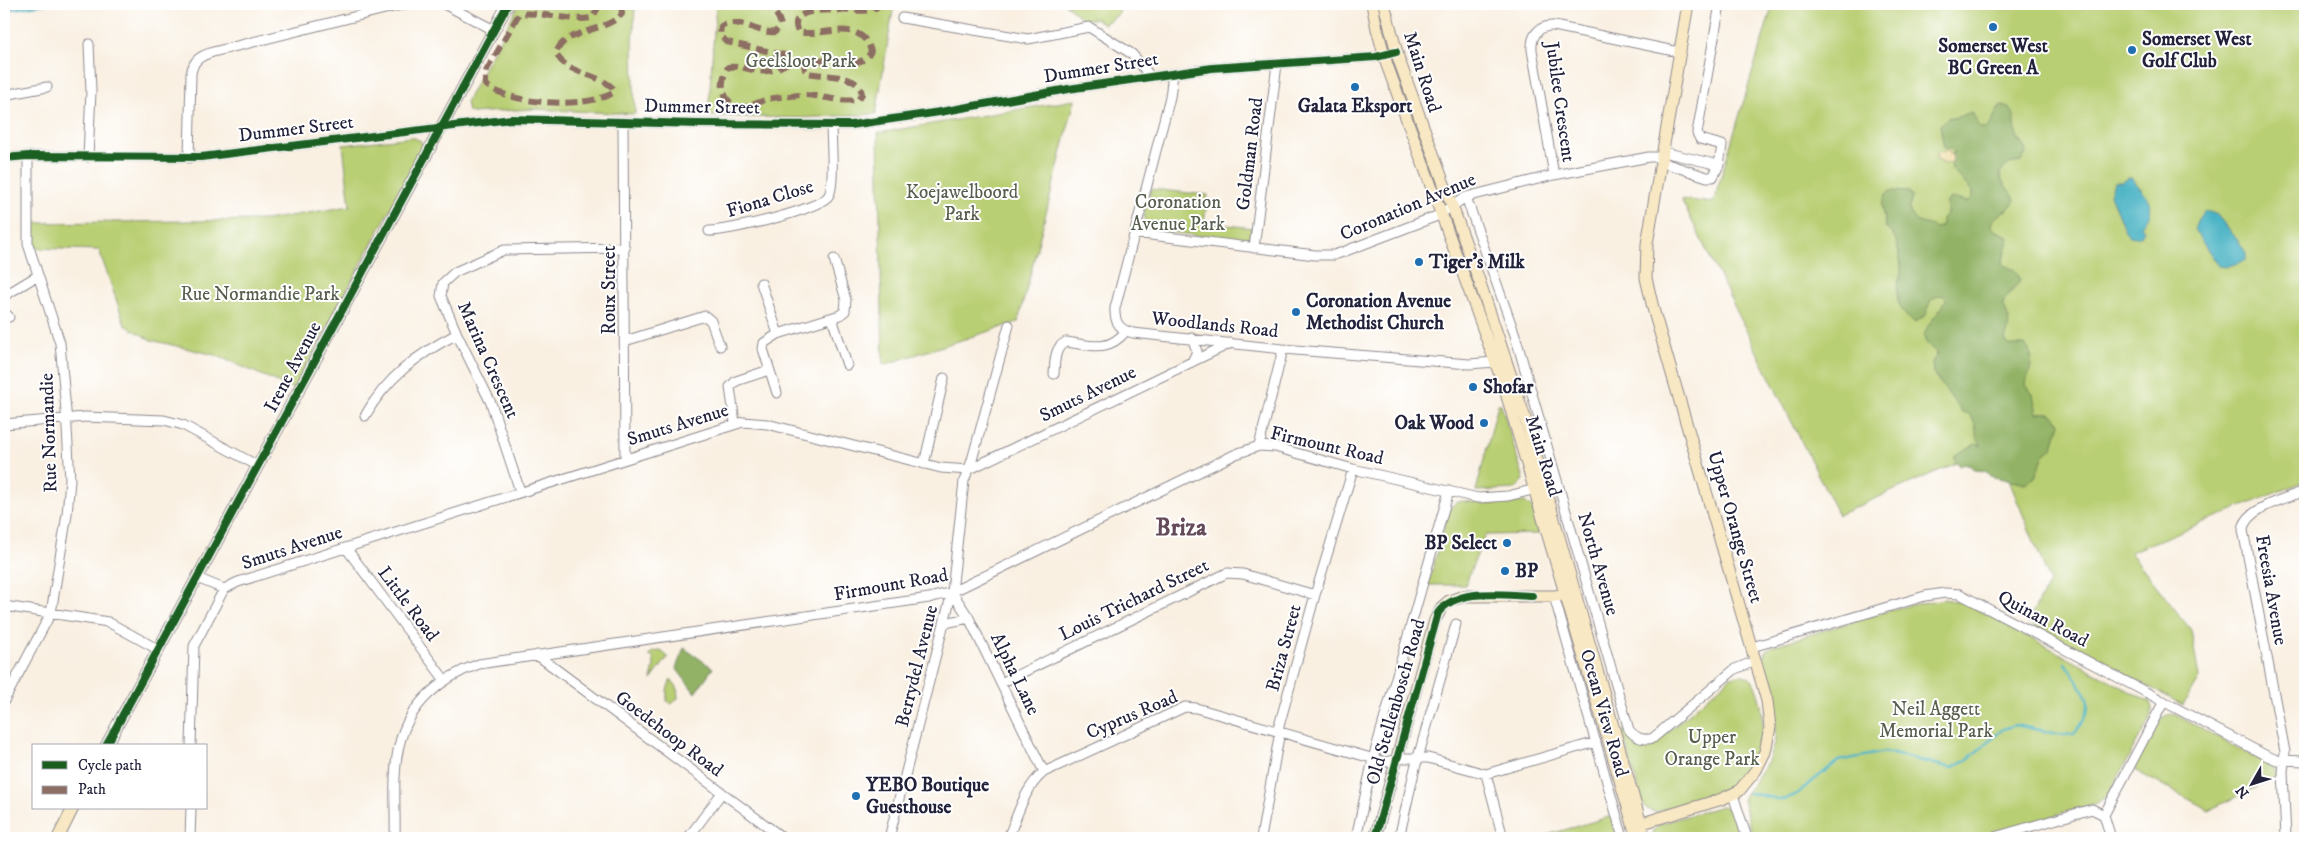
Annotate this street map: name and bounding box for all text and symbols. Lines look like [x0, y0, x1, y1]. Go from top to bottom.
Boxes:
marker: Somerset West BC Green A [1987, 21, 1999, 33]
place label: Somerset West Golf Club [2142, 28, 2252, 73]
street label: Main Road [1398, 29, 1446, 116]
place label: Somerset West BC Green A [1938, 35, 2049, 80]
street label: Jubilee Crescent [1540, 38, 1580, 164]
marker: Somerset West Golf Club [2126, 44, 2138, 56]
street label: Dummer Street [1042, 48, 1160, 88]
park label: Geelsloot Park [746, 50, 857, 73]
marker: Galata Eksport [1349, 81, 1361, 93]
street label: Dummer Street [644, 94, 760, 120]
place label: Galata Eksport [1298, 95, 1413, 118]
street label: Goldman Road [1232, 96, 1268, 212]
street label: Dummer Street [237, 111, 355, 147]
street label: Coronation Avenue [1337, 168, 1479, 246]
street label: Fiona Close [724, 175, 816, 223]
park label: Koejawelboord Park [906, 181, 1019, 226]
park label: Coronation Avenue Park [1131, 191, 1226, 236]
street label: Roux Street [598, 245, 621, 335]
place label: Tiger's Milk [1428, 251, 1525, 274]
marker: Tiger's Milk [1413, 256, 1425, 268]
park label: Rue Normandie Park [180, 283, 340, 306]
place label: Coronation Avenue Methodist Church [1306, 290, 1451, 335]
street label: Marina Crescent [452, 298, 524, 422]
marker: Coronation Avenue Methodist Church [1290, 306, 1302, 318]
street label: Woodlands Road [1149, 307, 1280, 343]
street label: Irene Avenue [260, 318, 327, 416]
street label: Smuts Avenue [1036, 361, 1140, 427]
street label: Rue Normandie [35, 373, 63, 493]
place label: Shofar [1483, 376, 1534, 399]
marker: Shofar [1467, 381, 1479, 393]
street label: Smuts Avenue [625, 399, 732, 451]
place label: Oak Wood [1395, 412, 1475, 435]
street label: Main Road [1520, 413, 1566, 500]
marker: Oak Wood [1478, 417, 1490, 429]
street label: Firmount Road [1268, 422, 1386, 470]
street label: Upper Orange Street [1702, 448, 1768, 606]
street label: North Avenue [1572, 510, 1624, 618]
district label: Briza [1156, 513, 1207, 543]
street label: Smuts Avenue [239, 521, 345, 575]
place label: BP Select [1424, 532, 1498, 555]
street label: Freesia Avenue [2250, 533, 2292, 647]
marker: BP Select [1501, 537, 1513, 549]
street label: Louis Trichard Street [1055, 554, 1213, 646]
place label: BP [1515, 560, 1538, 583]
street label: Little Road [372, 562, 444, 646]
street label: Firmount Road [832, 564, 950, 606]
marker: BP [1499, 565, 1511, 577]
street label: Quinan Road [1994, 585, 2093, 653]
street label: Briza Street [1261, 602, 1307, 694]
street label: Berrydel Avenue [891, 603, 943, 729]
street label: Old Stellenbosch Road [1361, 616, 1431, 788]
street label: Alpha Lane [985, 629, 1045, 719]
street label: Ocean View Road [1575, 646, 1633, 780]
street label: Cyprus Road [1083, 685, 1182, 745]
street label: Goedehoop Road [611, 686, 728, 782]
park label: Neil Aggett Memorial Park [1879, 698, 1993, 743]
park label: Upper Orange Park [1664, 726, 1760, 771]
legend [32, 744, 208, 810]
text: Cycle path [78, 756, 142, 775]
north arrow [2226, 760, 2276, 810]
place label: YEBO Boutique Guesthouse [865, 774, 989, 819]
text: Path [78, 780, 106, 799]
text: N [2232, 781, 2253, 802]
marker: YEBO Boutique Guesthouse [850, 790, 862, 802]

